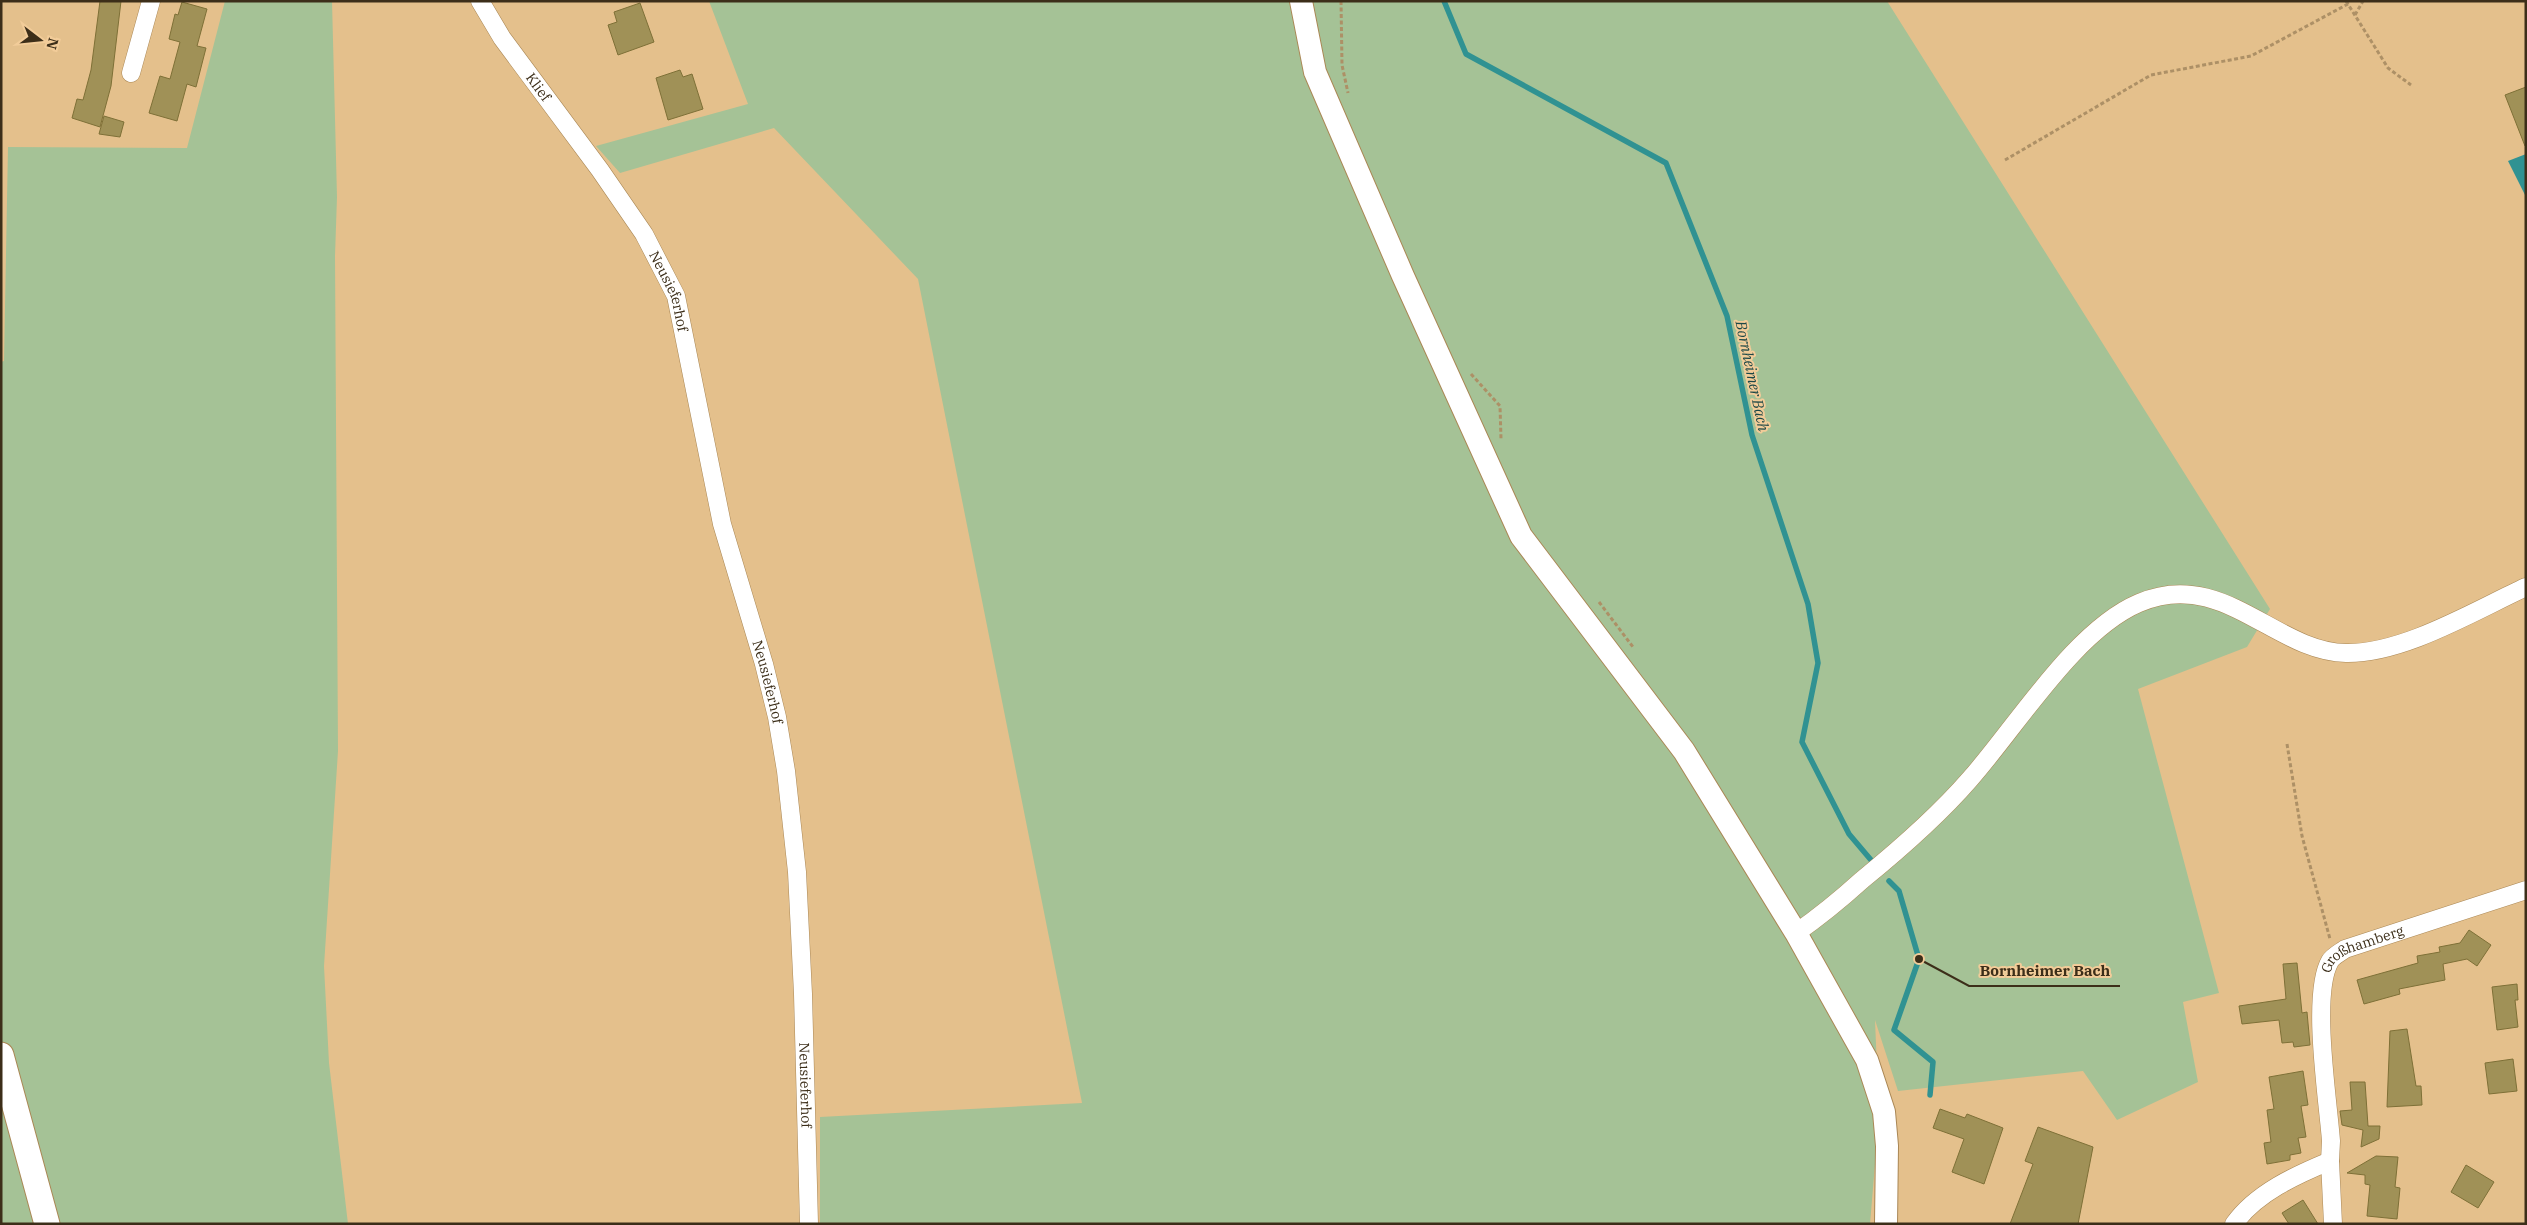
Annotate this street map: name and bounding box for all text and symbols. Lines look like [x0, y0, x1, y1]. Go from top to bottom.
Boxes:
north arrow [15, 15, 65, 65]
text: N [42, 36, 63, 51]
street label: Klief [522, 69, 555, 106]
street label: Neusieferhof [645, 248, 692, 334]
water label: Bornheimer Bach [1731, 318, 1774, 434]
street label: Neusieferhof [748, 638, 787, 726]
street label: Großhamberg [2317, 921, 2406, 975]
callout: Bornheimer Bach [1969, 956, 2120, 986]
text: Bornheimer Bach [1980, 961, 2111, 980]
street label: Neusieferhof [795, 1042, 816, 1129]

